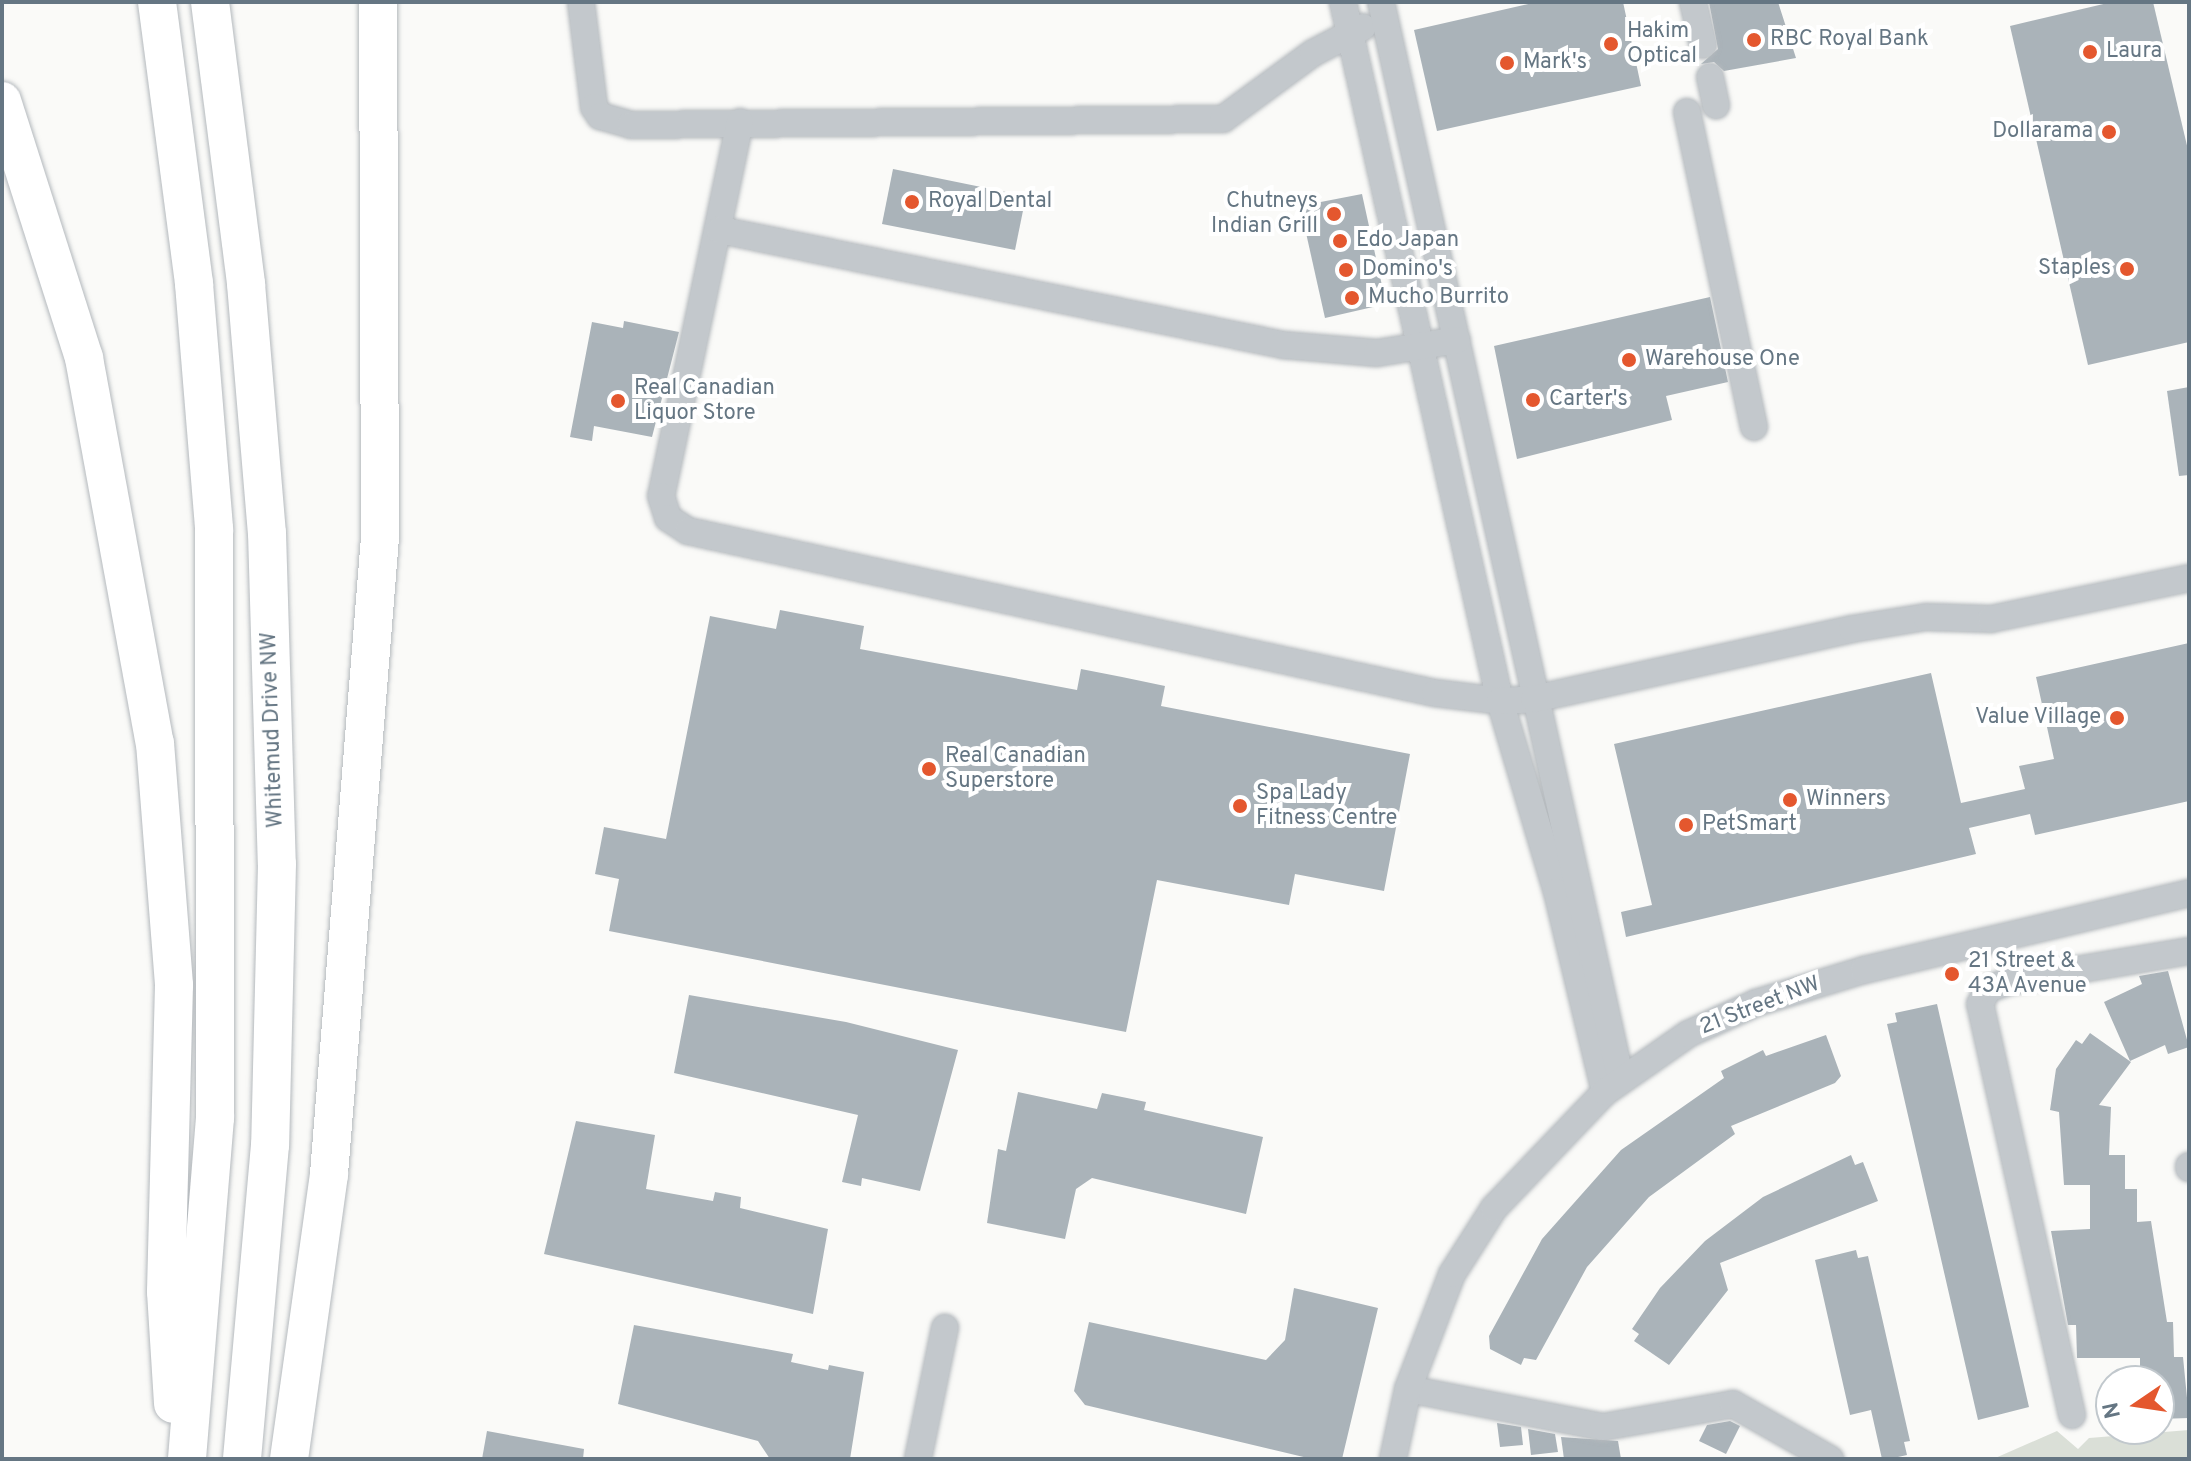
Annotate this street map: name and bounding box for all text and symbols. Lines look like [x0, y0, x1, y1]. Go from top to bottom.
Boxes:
place label: Hakim Optical [1627, 18, 1697, 70]
place label: RBC Royal Bank [1770, 27, 1929, 53]
marker: RBC Royal Bank [1745, 31, 1763, 49]
marker: Hakim Optical [1602, 35, 1620, 53]
place label: Laura [2106, 39, 2162, 65]
marker: Laura [2081, 43, 2099, 61]
place label: Mark's [1523, 50, 1587, 76]
marker: Mark's [1498, 54, 1516, 72]
place label: Dollarama [1992, 119, 2093, 145]
marker: Dollarama [2100, 123, 2118, 141]
place label: Chutneys Indian Grill [1211, 188, 1318, 240]
place label: Royal Dental [928, 189, 1052, 215]
marker: Royal Dental [903, 193, 921, 211]
marker: Chutneys Indian Grill [1325, 205, 1343, 223]
place label: Edo Japan [1356, 228, 1459, 254]
marker: Edo Japan [1331, 232, 1349, 250]
place label: Staples [2038, 256, 2111, 282]
place label: Domino's [1362, 257, 1453, 283]
marker: Staples [2118, 260, 2136, 278]
marker: Domino's [1337, 261, 1355, 279]
place label: Mucho Burrito [1368, 285, 1509, 311]
marker: Mucho Burrito [1343, 289, 1361, 307]
place label: Warehouse One [1645, 347, 1800, 373]
marker: Warehouse One [1620, 351, 1638, 369]
place label: Real Canadian Liquor Store [634, 375, 775, 426]
place label: Carter's [1549, 387, 1628, 413]
marker: Carter's [1524, 391, 1542, 409]
marker: Real Canadian Liquor Store [609, 392, 627, 410]
street label: Whitemud Drive NW [256, 632, 290, 828]
place label: Value Village [1974, 705, 2101, 731]
marker: Value Village [2108, 709, 2126, 727]
place label: Real Canadian Superstore [945, 743, 1086, 794]
marker: Real Canadian Superstore [920, 760, 938, 778]
place label: Spa Lady Fitness Centre [1256, 780, 1397, 832]
place label: Winners [1806, 787, 1886, 813]
marker: Winners [1781, 791, 1799, 809]
marker: Spa Lady Fitness Centre [1231, 797, 1249, 815]
place label: PetSmart [1702, 812, 1797, 838]
marker: PetSmart [1677, 816, 1695, 834]
place label: 21 Street & 43A Avenue [1968, 948, 2088, 1000]
marker: 21 Street & 43A Avenue [1943, 965, 1961, 983]
street label: 21 Street NW [1696, 971, 1824, 1041]
north arrow [2095, 1365, 2175, 1445]
text: N [2098, 1399, 2128, 1421]

